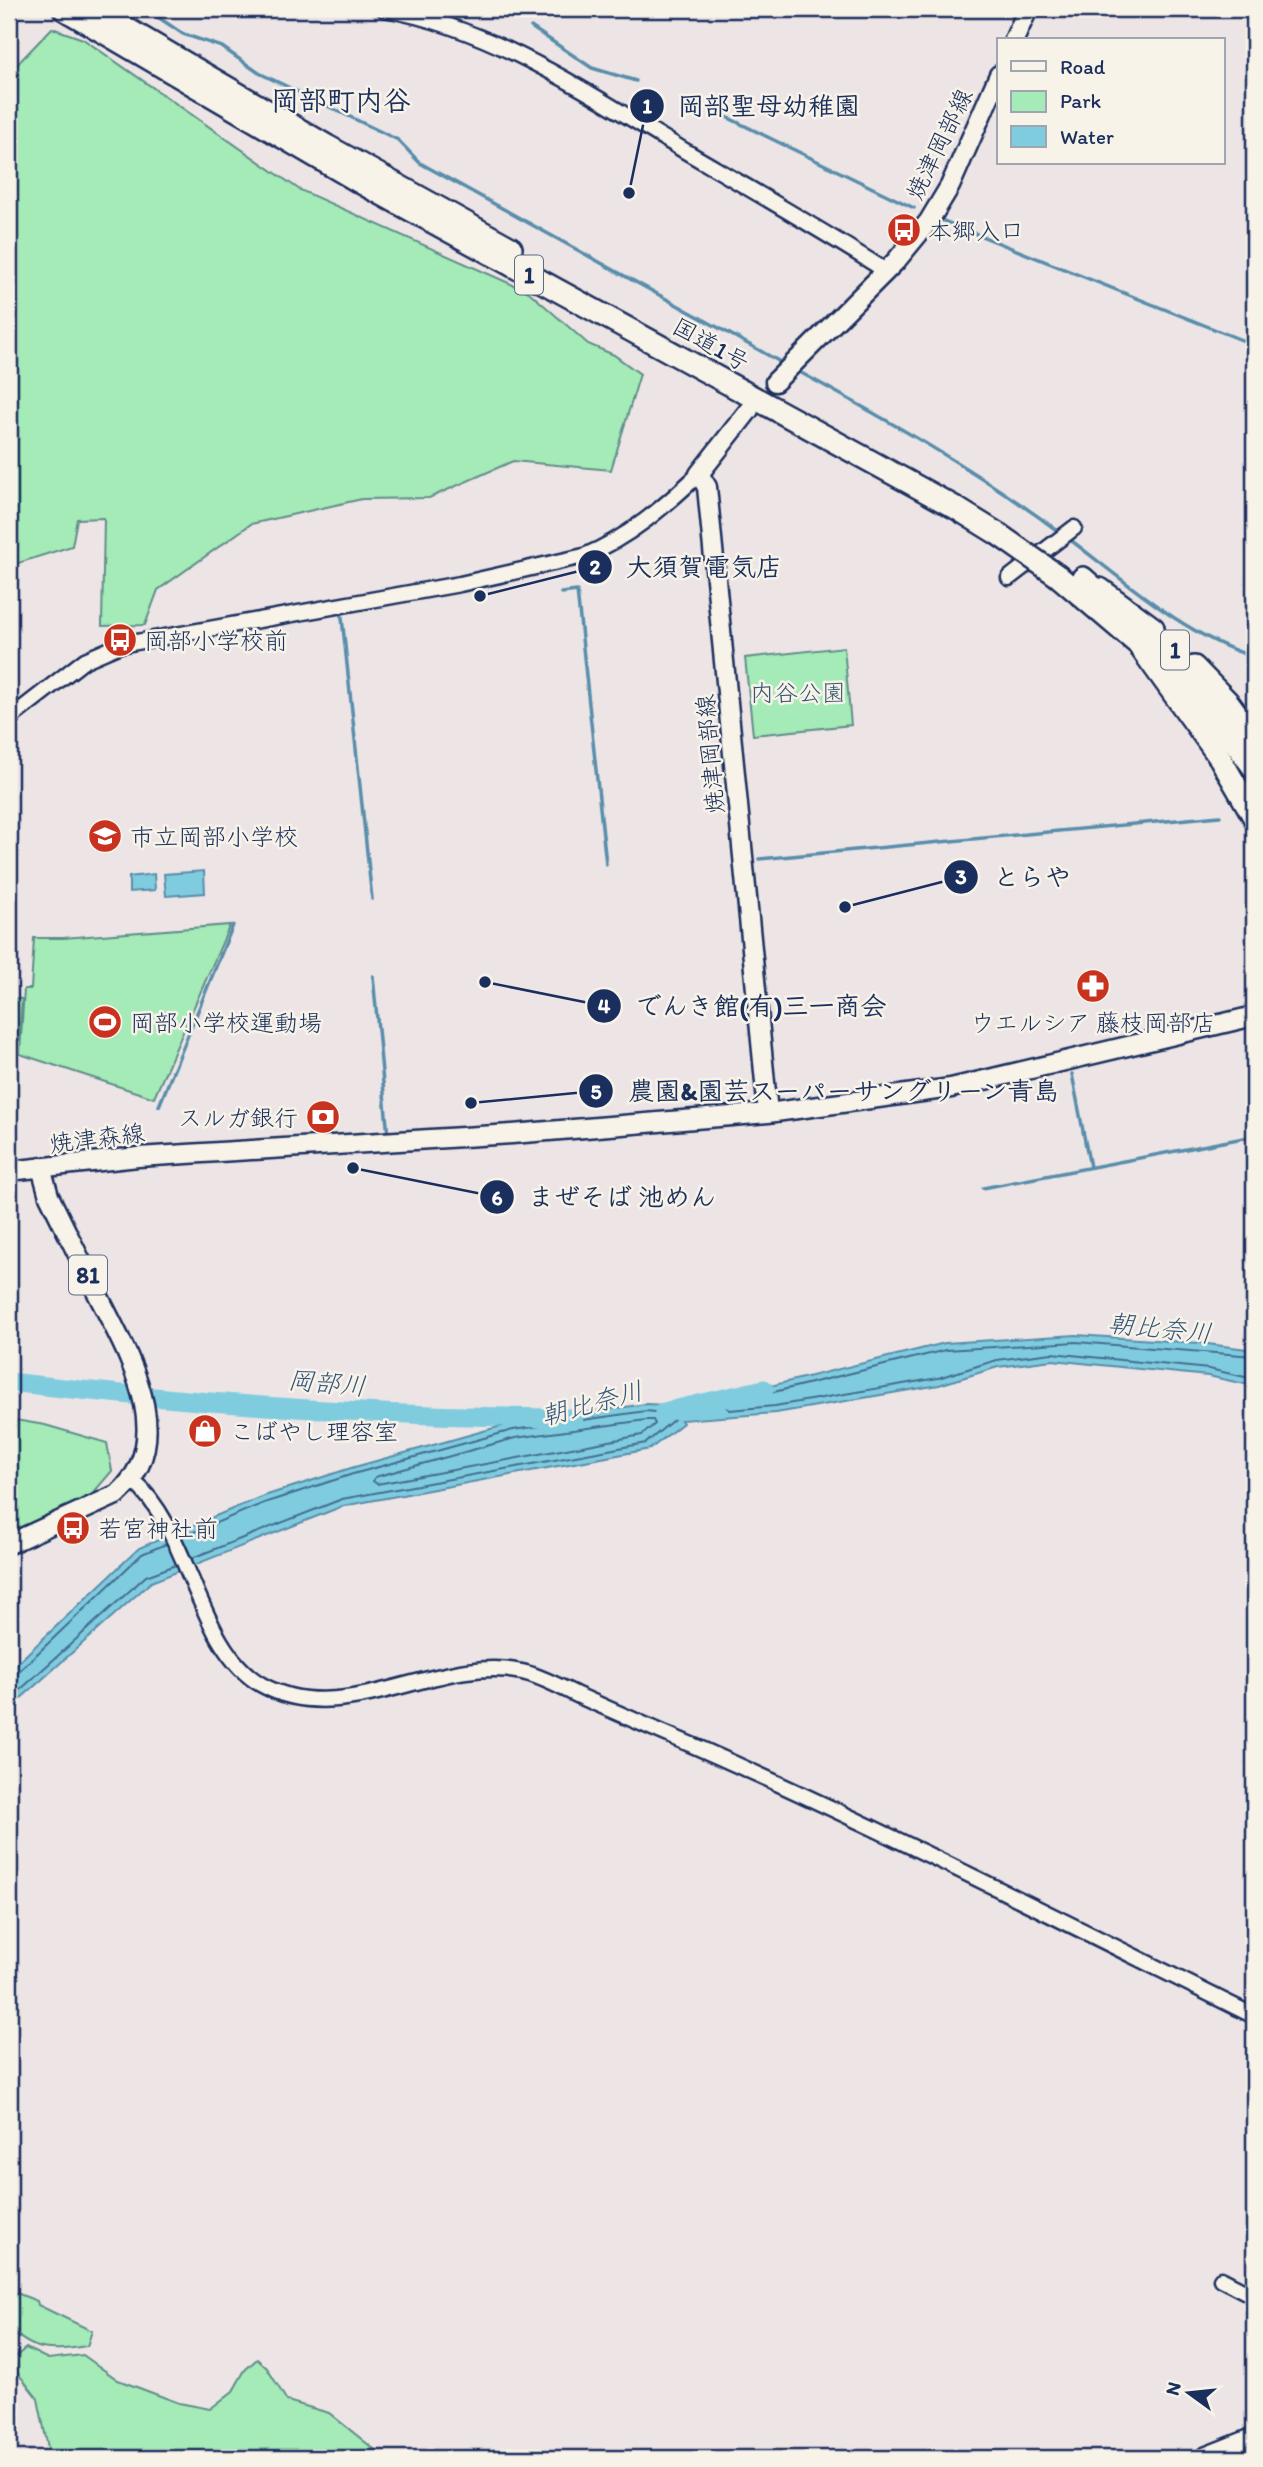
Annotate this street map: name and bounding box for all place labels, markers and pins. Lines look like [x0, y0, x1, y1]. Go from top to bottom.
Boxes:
callout: 岡部聖母幼稚園 [629, 83, 874, 130]
bus stop icon: 本郷入口 [885, 211, 923, 249]
place label: 本郷入口 [928, 216, 1024, 245]
callout: 大須賀電気店 [577, 543, 796, 590]
bus stop icon: 岡部小学校前 [101, 621, 139, 659]
place label: 岡部小学校前 [144, 626, 288, 655]
school or university icon: 市立岡部小学校 [86, 817, 124, 855]
place label: 市立岡部小学校 [130, 822, 298, 851]
callout: とらや [944, 853, 1085, 900]
pharmacy icon: ウエルシア 藤枝岡部店 [1074, 967, 1112, 1005]
callout: でんき館(有)三一商会 [587, 982, 901, 1029]
sports icon: 岡部小学校運動場 [86, 1003, 124, 1041]
place label: 岡部小学校運動場 [130, 1008, 322, 1037]
place label: ウエルシア 藤枝岡部店 [970, 1008, 1216, 1037]
callout: 農園&園芸スーパーサングリーン青島 [579, 1068, 1073, 1115]
bank icon: スルガ銀行 [304, 1098, 342, 1136]
place label: スルガ銀行 [178, 1103, 298, 1132]
callout: まぜそば 池めん [480, 1174, 730, 1221]
shop icon: こばやし理容室 [186, 1412, 224, 1450]
place label: こばやし理容室 [230, 1417, 398, 1446]
bus stop icon: 若宮神社前 [54, 1509, 92, 1547]
place label: 若宮神社前 [98, 1514, 218, 1543]

